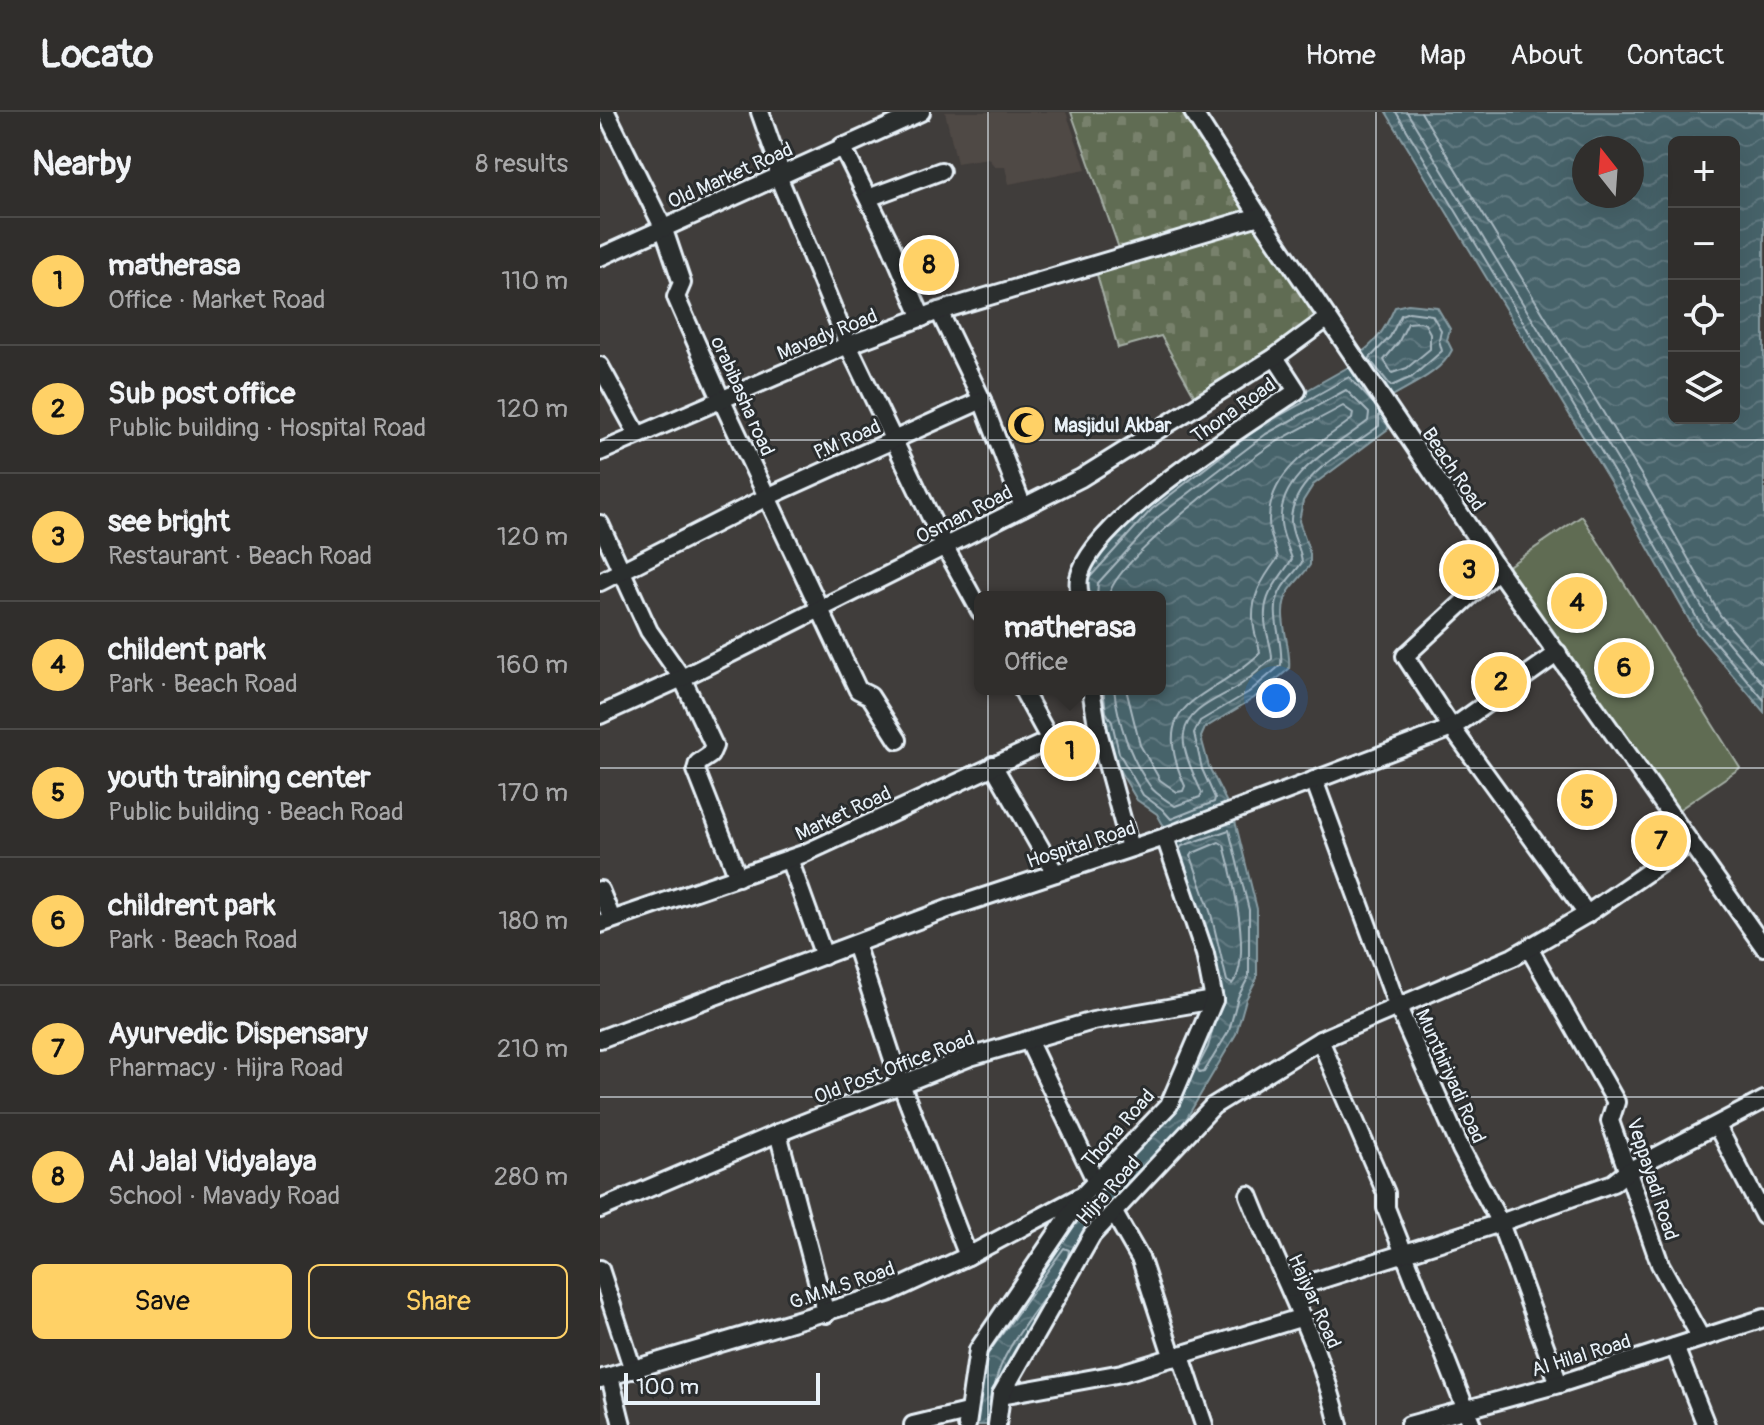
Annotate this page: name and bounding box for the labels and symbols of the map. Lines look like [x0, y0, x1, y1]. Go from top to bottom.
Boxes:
north arrow [1572, 136, 1644, 208]
street label: Old Market Road [664, 137, 797, 214]
pin: 8 [903, 235, 955, 295]
street label: Mavady Road [773, 303, 881, 366]
street label: orabibasha road [705, 333, 780, 460]
street label: Thona Road [1186, 372, 1280, 449]
mosque icon: Masjidul Akbar [1005, 404, 1047, 446]
place label: Masjidul Akbar [1054, 413, 1172, 438]
street label: P.M Road [810, 414, 885, 465]
street label: Beach Road [1416, 423, 1491, 516]
street label: Osman Road [912, 479, 1017, 549]
pin: 3 [1443, 540, 1495, 600]
pin: 4 [1551, 573, 1603, 633]
pin: 6 [1598, 638, 1650, 698]
pin: 2 [1475, 652, 1527, 712]
your location [1256, 678, 1296, 718]
pin: 1 [1044, 721, 1096, 781]
pin: 5 [1561, 770, 1613, 830]
street label: Market Road [791, 780, 895, 847]
pin: 7 [1635, 811, 1687, 871]
street label: Hospital Road [1023, 815, 1139, 874]
street label: Munthiriyadi Road [1410, 1005, 1491, 1147]
street label: Old Post Office Road [810, 1025, 978, 1110]
street label: Thona Road [1076, 1084, 1160, 1173]
street label: Veppayadi Road [1621, 1115, 1684, 1243]
street label: Hijra Road [1071, 1151, 1146, 1230]
street label: Hajiyar Road [1283, 1250, 1346, 1352]
street label: G.M.M.S Road [786, 1256, 898, 1315]
street label: Al Hilal Road [1528, 1328, 1634, 1382]
scale bar [624, 1369, 820, 1405]

